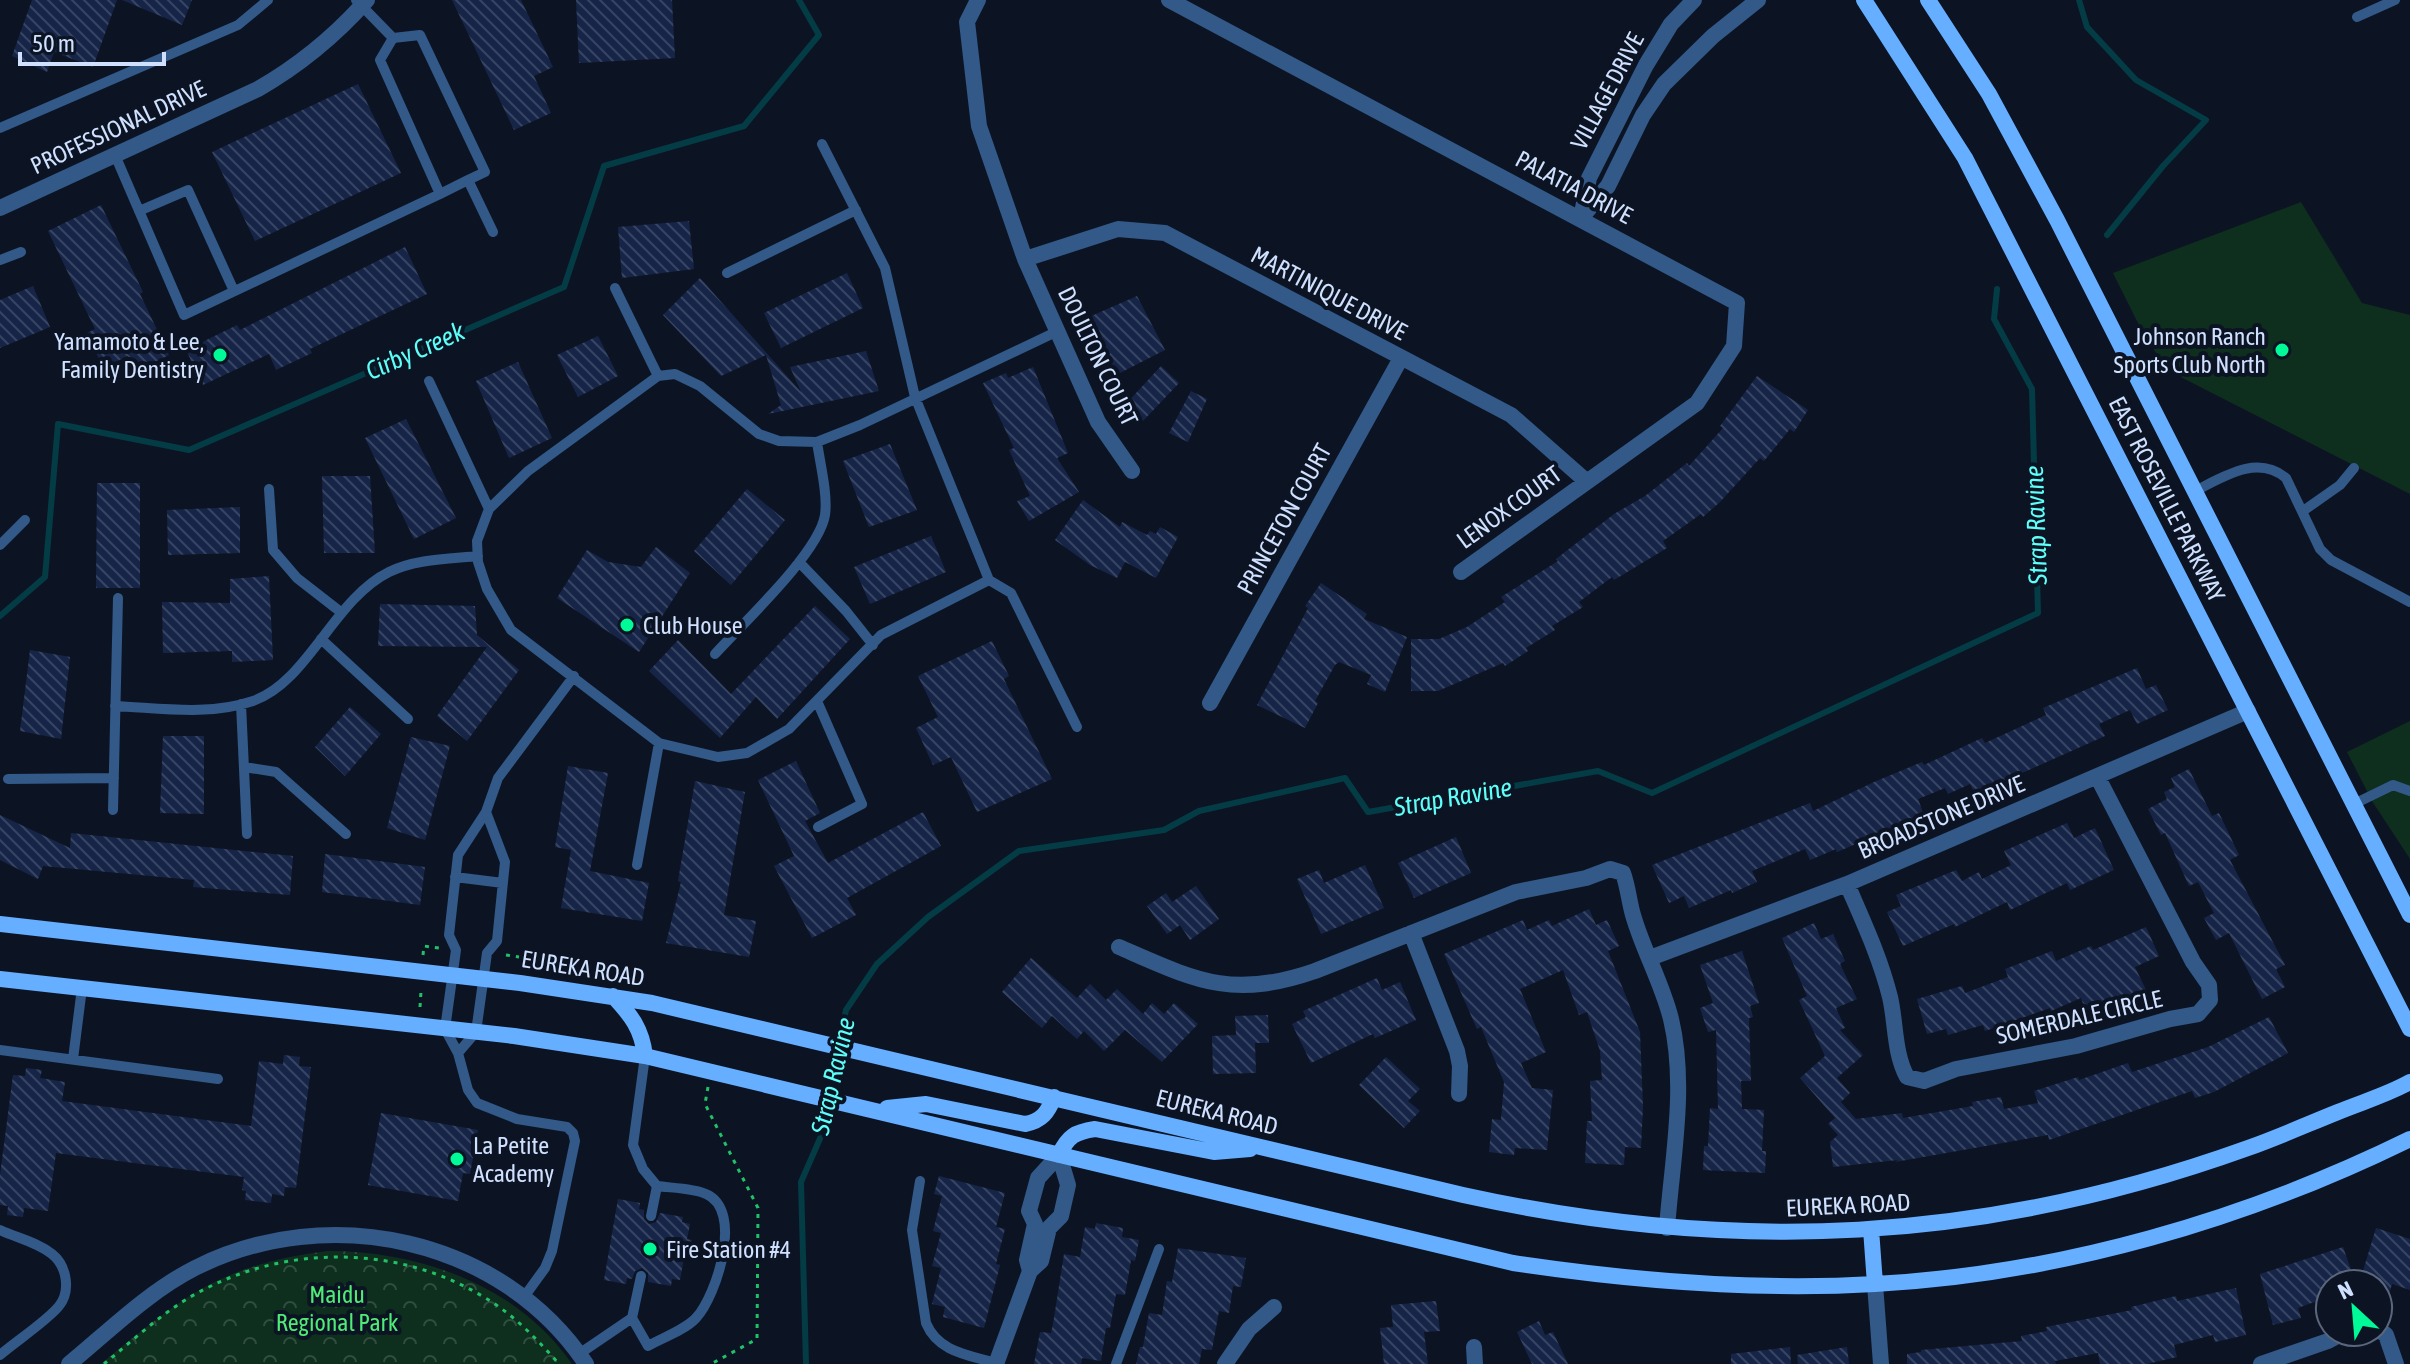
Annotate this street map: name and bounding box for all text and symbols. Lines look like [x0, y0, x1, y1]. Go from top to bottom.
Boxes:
scale bar [20, 16, 164, 66]
street label: VILLAGE DRIVE [1565, 28, 1649, 154]
text: 50 m [32, 30, 75, 57]
street label: PROFESSIONAL DRIVE [26, 75, 210, 179]
street label: PALATIA DRIVE [1511, 145, 1637, 229]
street label: MARTINIQUE DRIVE [1247, 241, 1411, 345]
street label: DOULTON COURT [1053, 282, 1143, 430]
water label: Cirby Creek [361, 316, 470, 386]
place label: Johnson Ranch Sports Club North [2114, 323, 2266, 378]
place label: Yamamoto & Lee, Family Dentistry [54, 328, 204, 383]
marker: Johnson Ranch Sports Club North [2273, 341, 2291, 359]
marker: Yamamoto & Lee, Family Dentistry [211, 346, 229, 364]
street label: EAST ROSEVILLE PARKWAY [2104, 392, 2231, 606]
street label: PRINCETON COURT [1232, 439, 1337, 599]
street label: LENOX COURT [1452, 460, 1567, 554]
water label: Strap Ravine [2019, 465, 2053, 586]
place label: Club House [643, 612, 743, 639]
marker: Club House [618, 616, 636, 634]
street label: BROADSTONE DRIVE [1854, 770, 2028, 864]
water label: Strap Ravine [1391, 772, 1514, 822]
street label: EUREKA ROAD [519, 945, 647, 991]
street label: SOMERDALE CIRCLE [1993, 985, 2165, 1049]
water label: Strap Ravine [805, 1014, 861, 1139]
street label: EUREKA ROAD [1153, 1084, 1281, 1140]
place label: La Petite Academy [473, 1132, 554, 1187]
marker: La Petite Academy [448, 1150, 466, 1168]
street label: EUREKA ROAD [1785, 1188, 1911, 1222]
place label: Fire Station #4 [666, 1236, 791, 1263]
marker: Fire Station #4 [641, 1240, 659, 1258]
north arrow [2314, 1268, 2394, 1348]
text: N [2334, 1275, 2357, 1305]
park label: Maidu Regional Park [276, 1281, 399, 1336]

